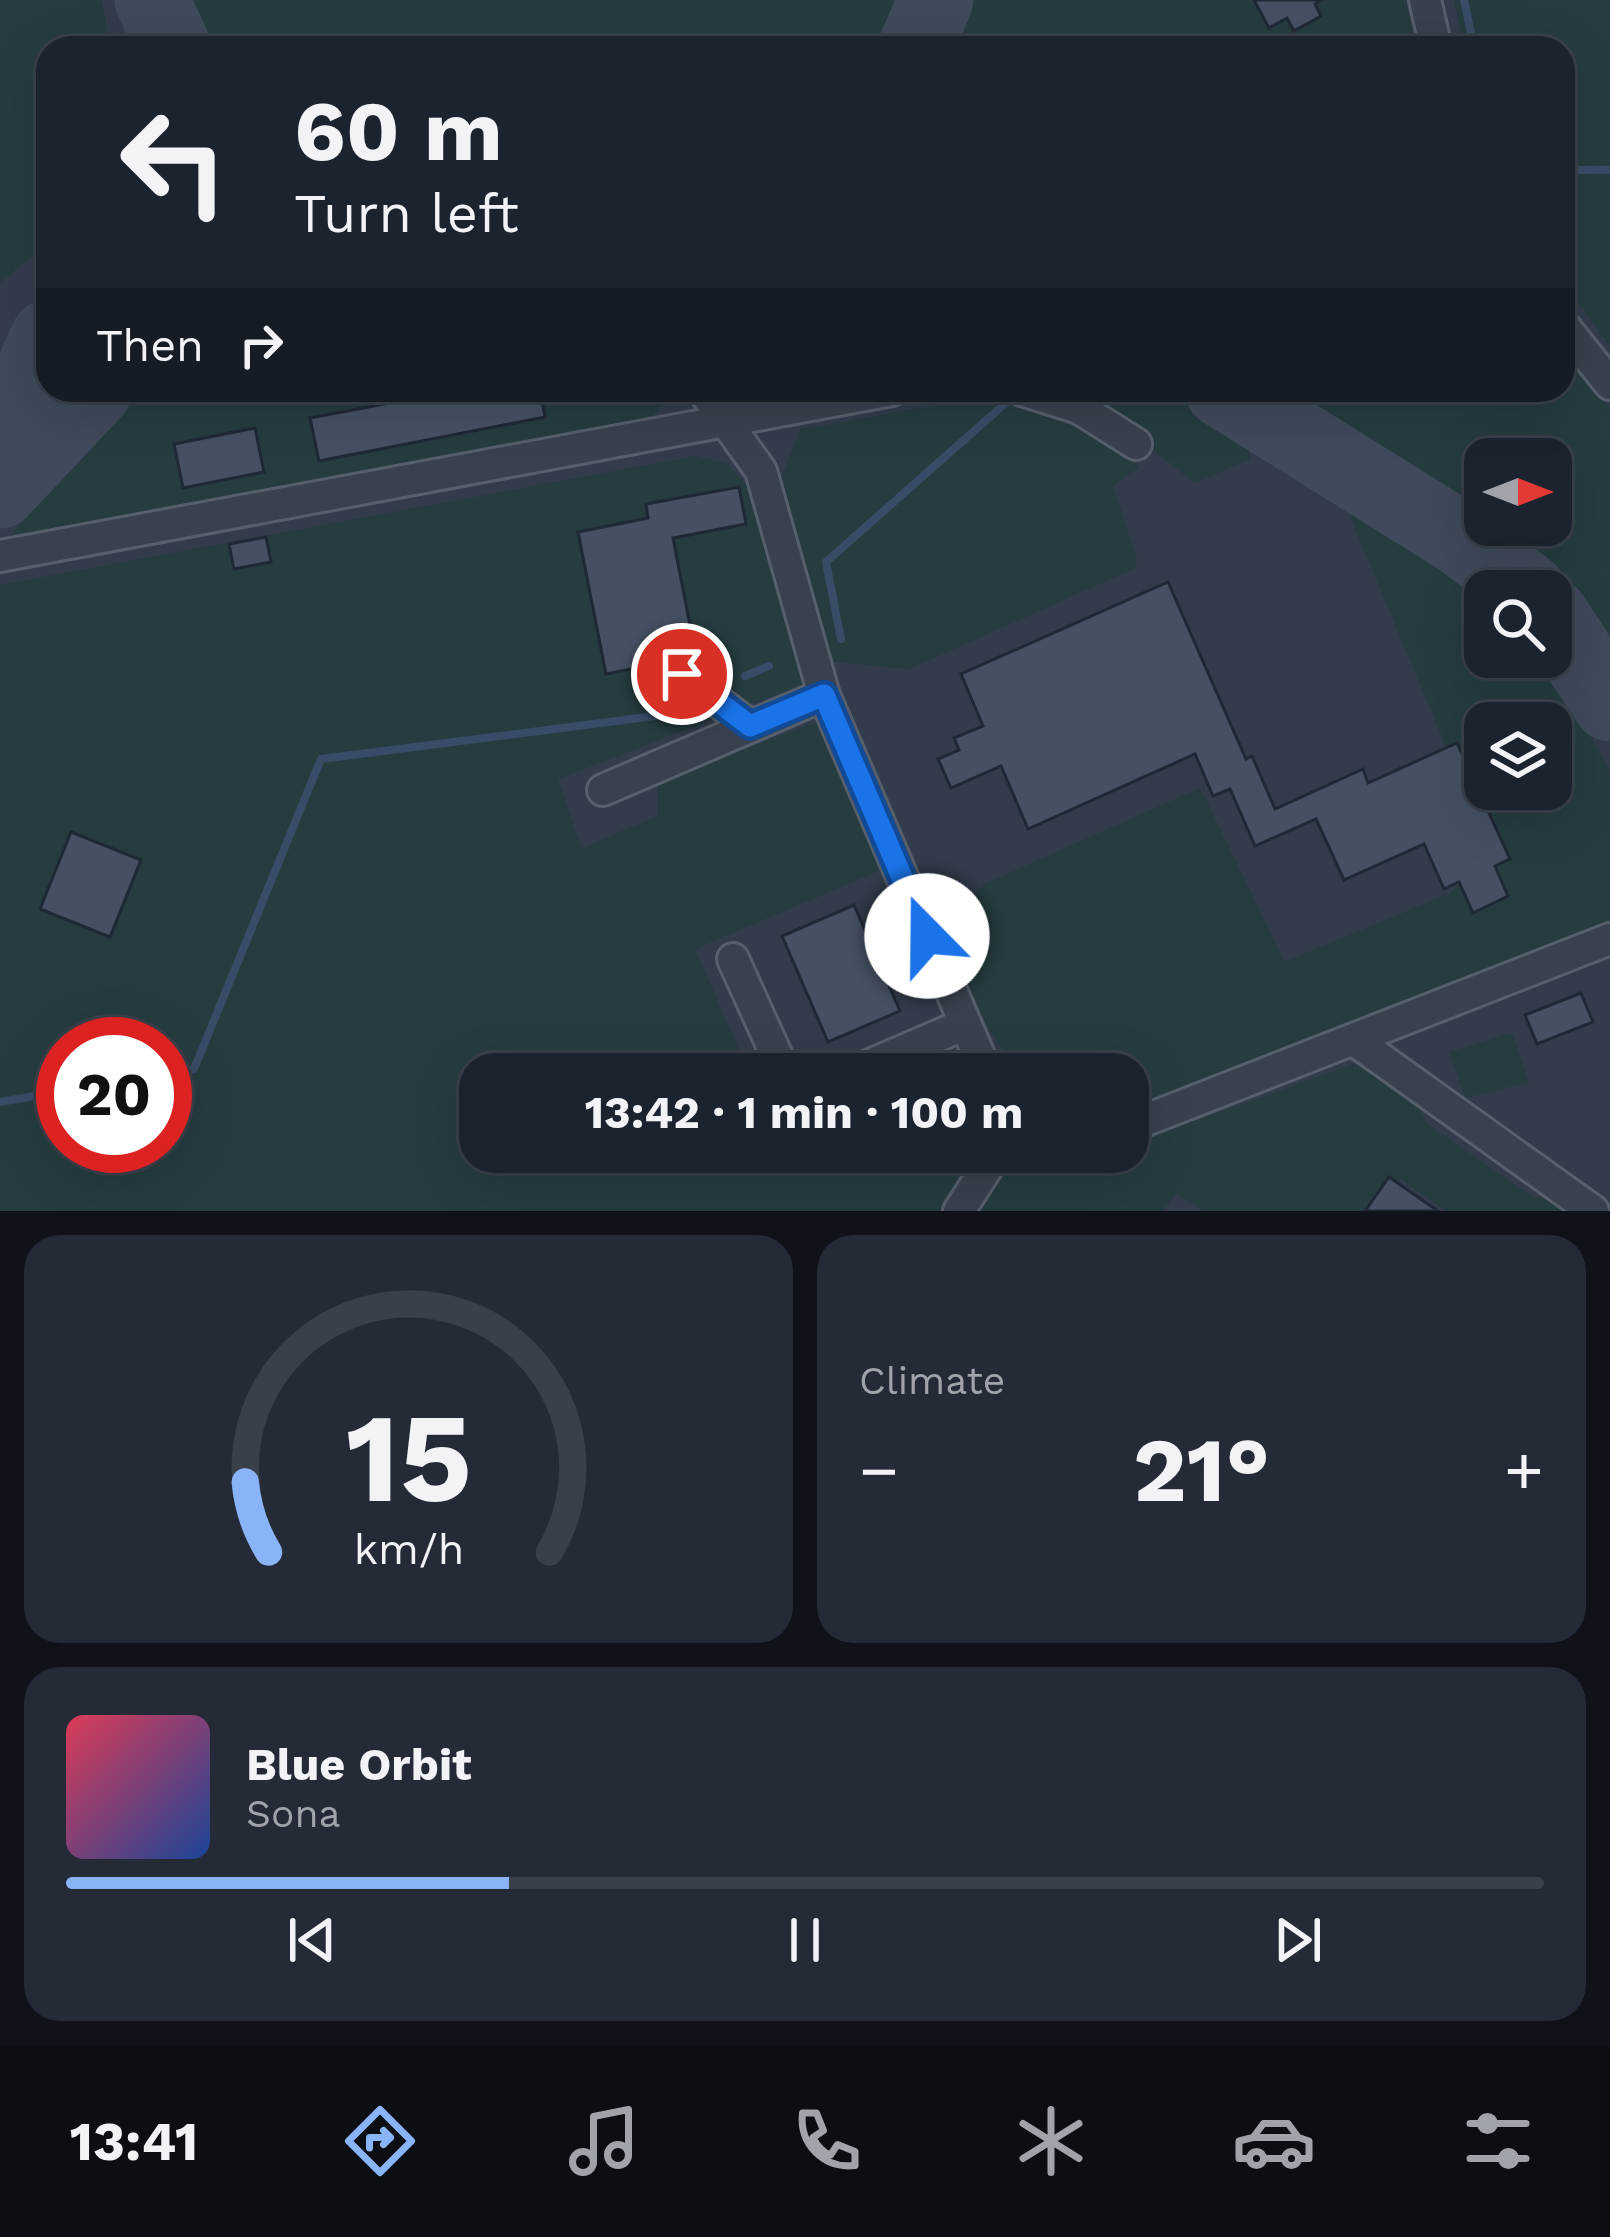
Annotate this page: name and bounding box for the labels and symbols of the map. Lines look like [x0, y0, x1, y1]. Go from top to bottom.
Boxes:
north arrow [1464, 438, 1572, 546]
pin [631, 623, 733, 725]
position arrow [864, 873, 990, 999]
speed limit sign: 20 [36, 1017, 192, 1173]

